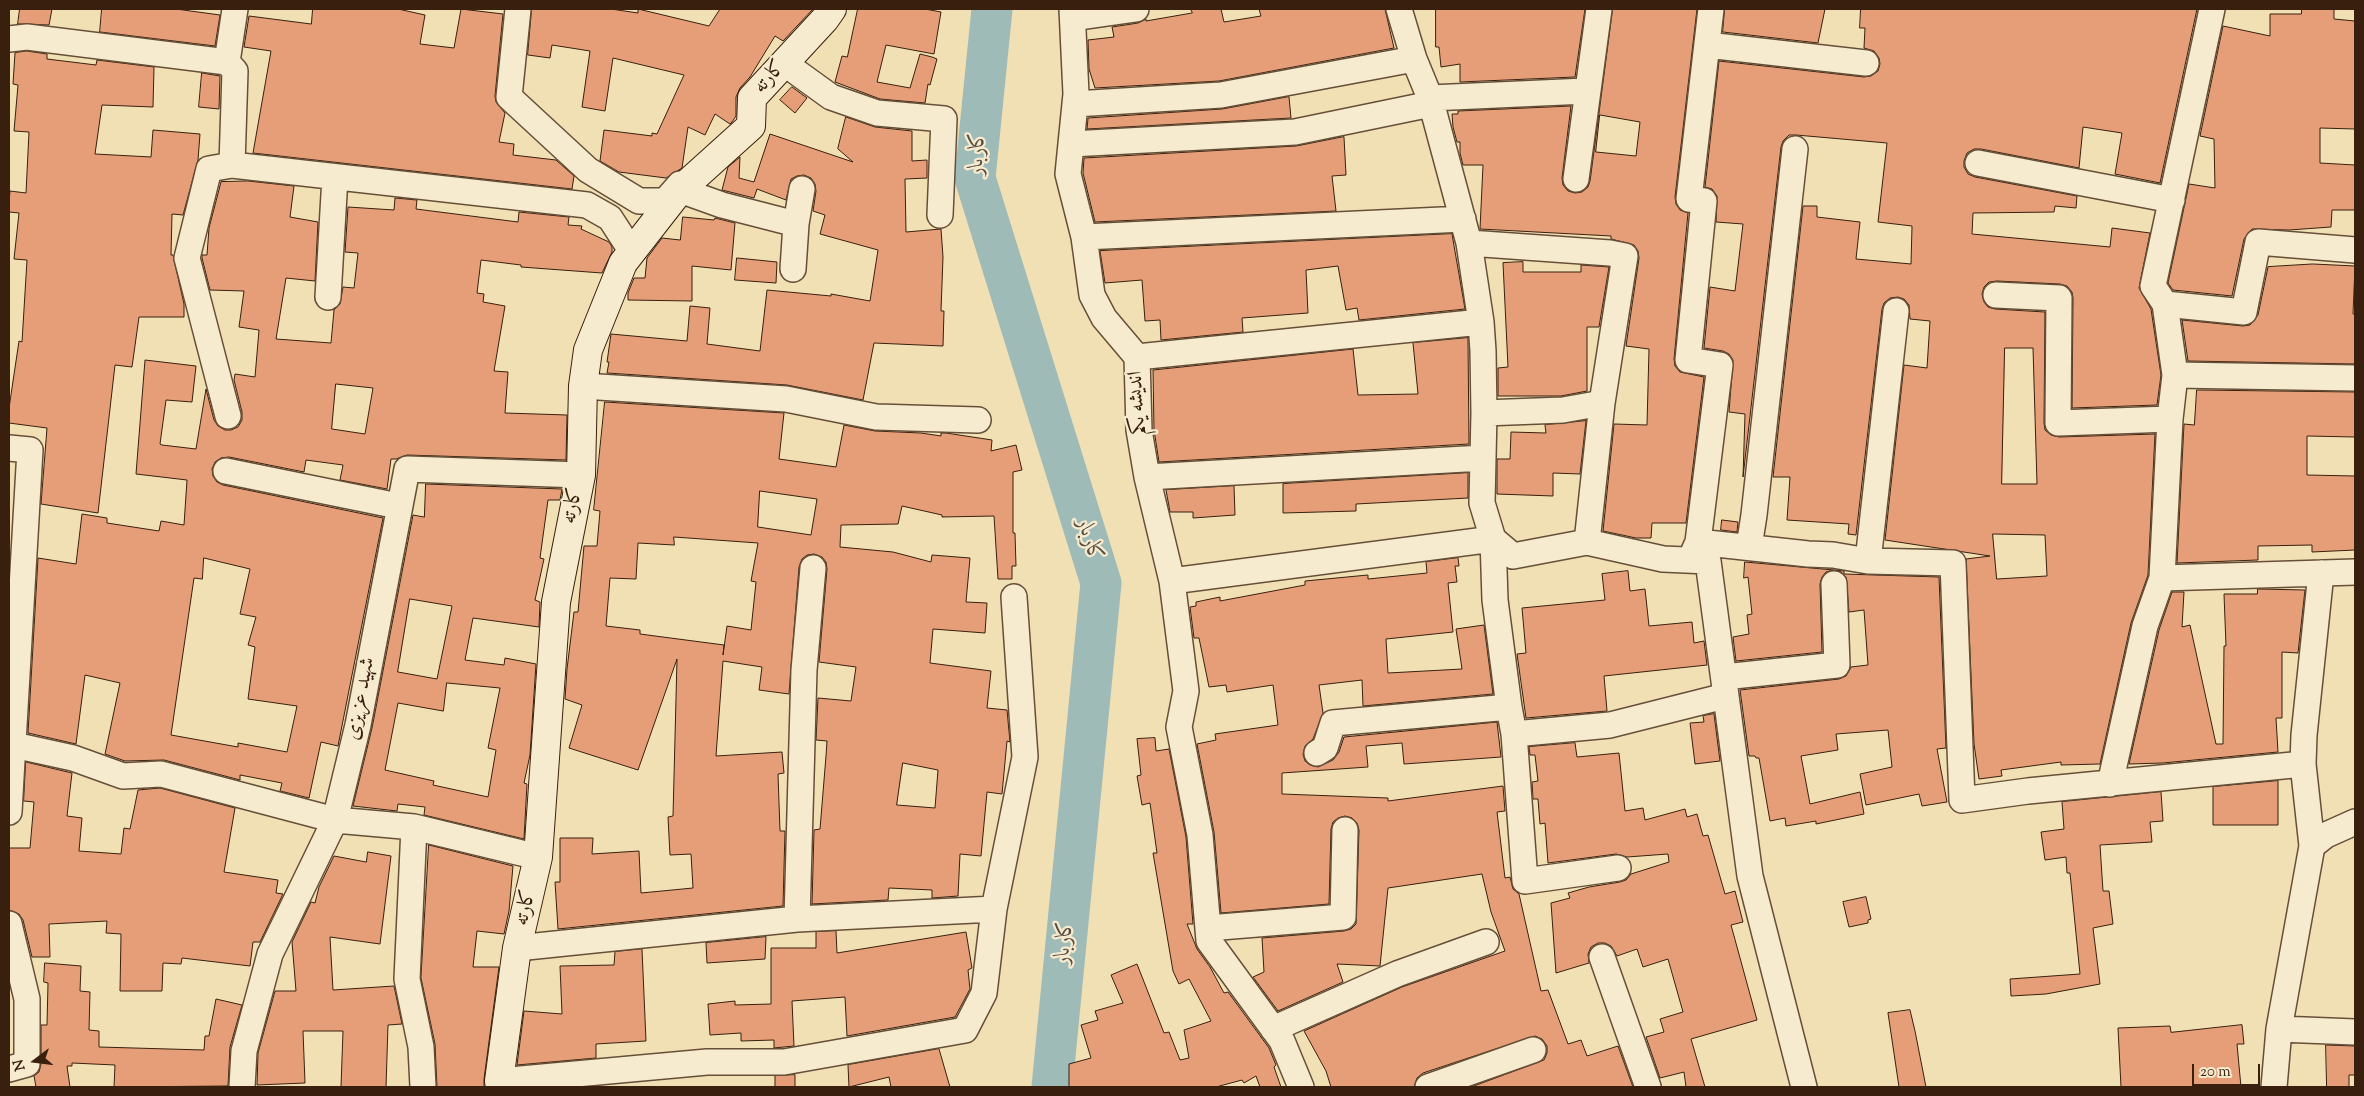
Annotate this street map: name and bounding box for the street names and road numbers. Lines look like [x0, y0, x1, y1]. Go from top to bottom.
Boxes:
street label: کارته [749, 56, 793, 100]
street label: اندیشه یکم [1125, 370, 1153, 436]
street label: کارته [558, 485, 590, 527]
street label: شهید عزیزی [342, 655, 382, 743]
street label: کارته [511, 887, 543, 929]

